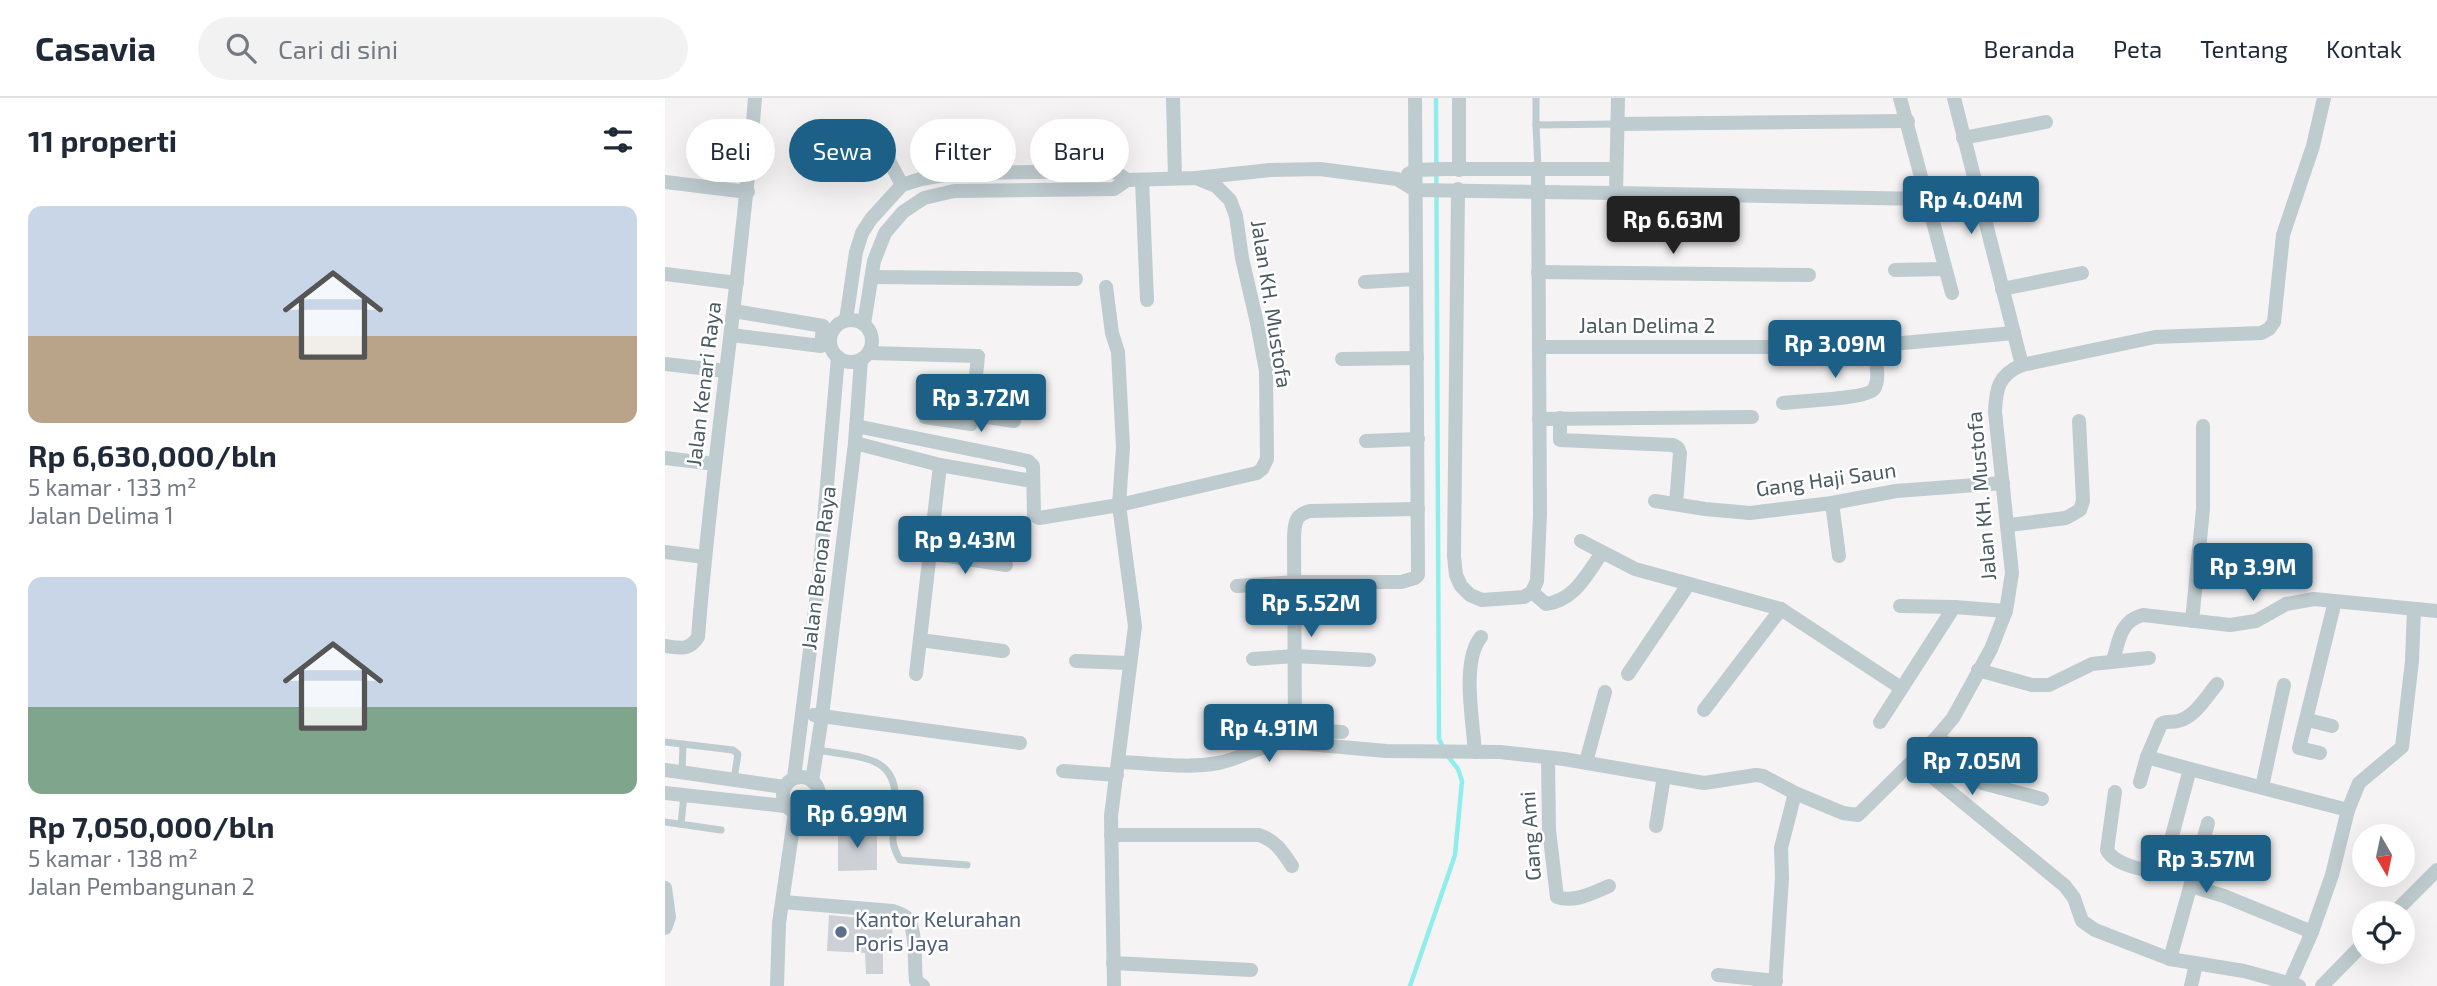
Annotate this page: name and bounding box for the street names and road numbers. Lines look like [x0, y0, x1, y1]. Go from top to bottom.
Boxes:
street label: Jalan KH. Mustofa [1247, 218, 1298, 390]
street label: Jalan Kenari Raya [680, 300, 725, 468]
street label: Jalan Delima 2 [1579, 312, 1715, 337]
street label: Jalan KH. Mustofa [1961, 410, 2000, 582]
street label: Gang Haji Saun [1754, 456, 1898, 502]
street label: Jalan Benoa Raya [795, 484, 840, 651]
street label: Gang Ami [1514, 791, 1545, 882]

